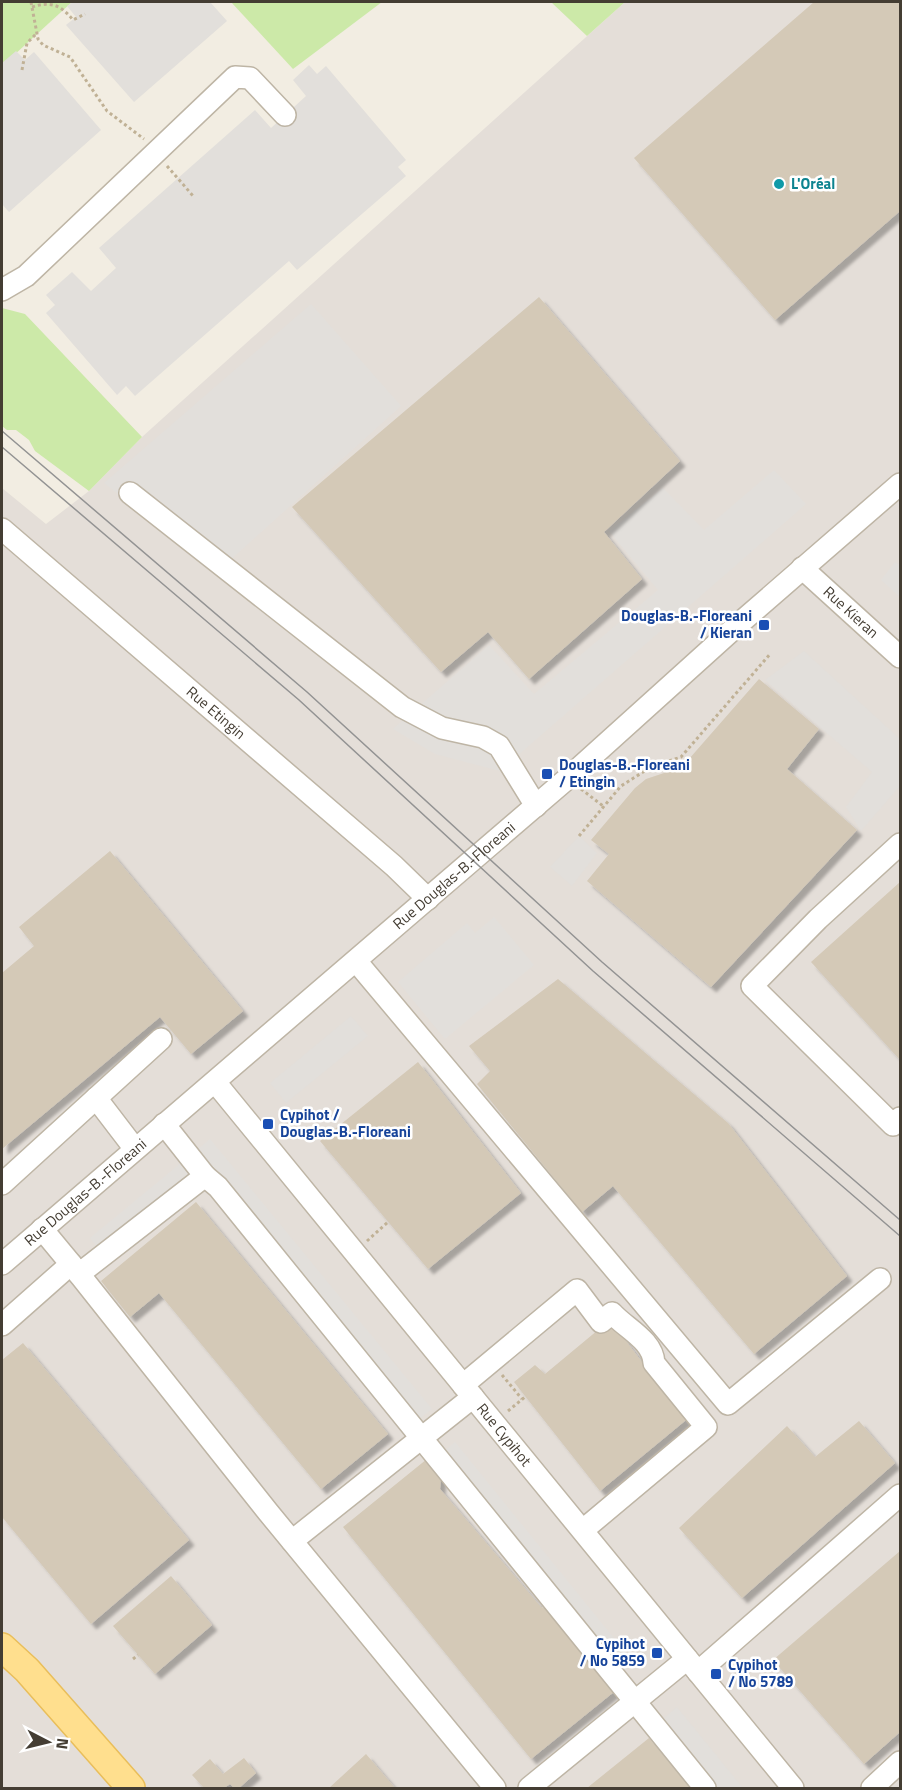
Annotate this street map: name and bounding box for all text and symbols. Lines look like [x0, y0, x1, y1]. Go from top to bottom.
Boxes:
place label: L'Oréal [791, 172, 835, 195]
marker: L'Oréal [772, 177, 786, 191]
street label: Rue Kieran [818, 581, 884, 643]
place label: Douglas-B.-Floreani / Kieran [621, 604, 752, 644]
marker: Douglas-B.-Floreani / Kieran [757, 618, 771, 632]
street label: Rue Etingin [181, 680, 251, 745]
place label: Douglas-B.-Floreani / Etingin [559, 753, 690, 793]
marker: Douglas-B.-Floreani / Etingin [540, 767, 554, 781]
street label: Rue Douglas-B.-Floreani [388, 816, 520, 935]
place label: Cypihot / Douglas-B.-Floreani [280, 1103, 411, 1143]
marker: Cypihot / Douglas-B.-Floreani [261, 1117, 275, 1131]
street label: Rue Douglas-B.-Floreani [19, 1133, 151, 1251]
street label: Rue Cypihot [471, 1398, 538, 1472]
place label: Cypihot / No 5859 [580, 1632, 646, 1672]
marker: Cypihot / No 5859 [650, 1646, 664, 1660]
place label: Cypihot / No 5789 [728, 1653, 793, 1693]
marker: Cypihot / No 5789 [709, 1667, 723, 1681]
north arrow [18, 1712, 78, 1772]
text: N [50, 1737, 75, 1751]

